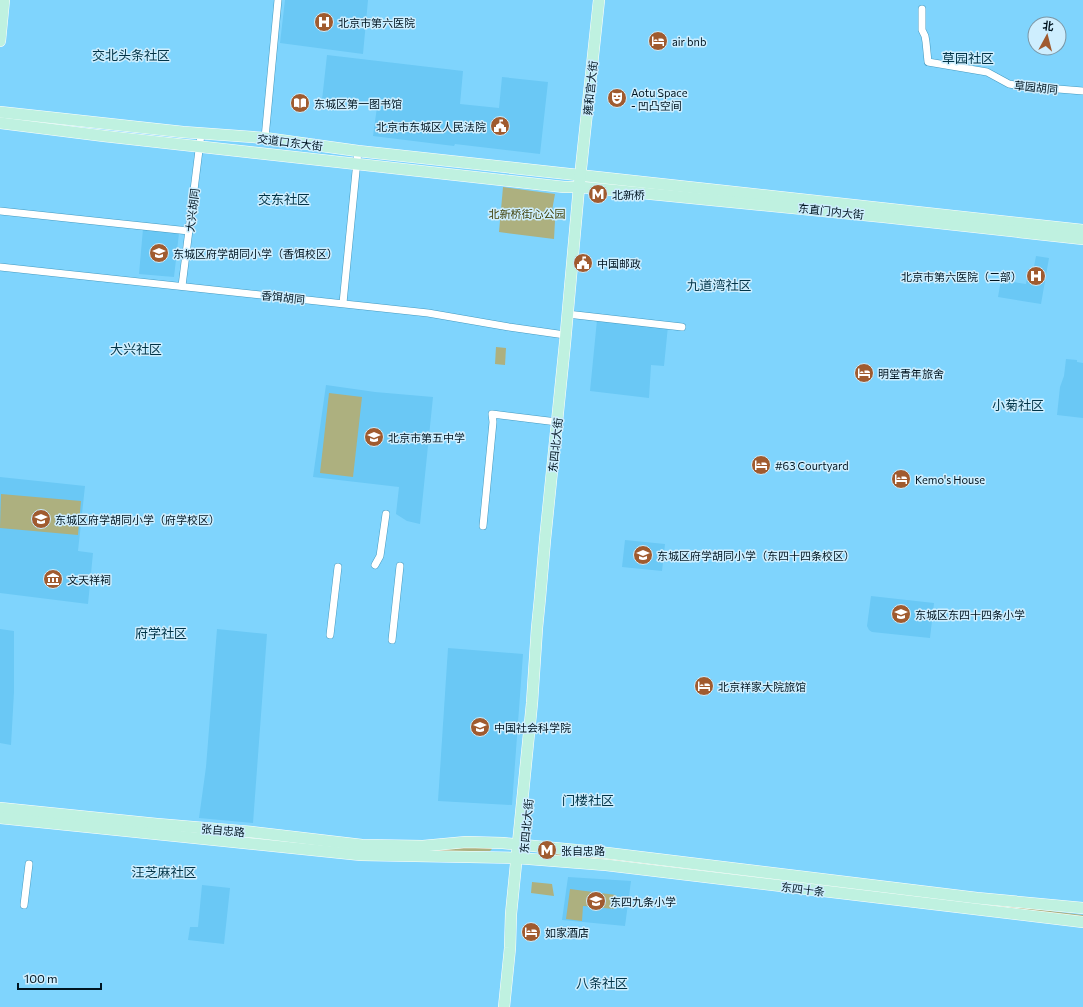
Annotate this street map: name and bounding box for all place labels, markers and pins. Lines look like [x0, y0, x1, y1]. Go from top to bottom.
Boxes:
hospital icon: 北京市第六医院 [313, 11, 335, 33]
place label: 北京市第六医院 [338, 16, 415, 29]
hotel icon: air bnb [647, 30, 669, 52]
place label: air bnb [672, 35, 706, 48]
place label: Aotu Space - 凹凸空间 [631, 86, 688, 112]
theatre icon: Aotu Space - 凹凸空间 [606, 87, 628, 109]
library icon: 东城区第一图书馆 [289, 92, 311, 114]
place label: 东城区第一图书馆 [314, 97, 402, 110]
public building icon: 北京市东城区人民法院 [489, 115, 511, 137]
place label: 北京市东城区人民法院 [376, 120, 486, 133]
metro station icon: 北新桥 [587, 183, 609, 205]
place label: 北新桥 [612, 188, 645, 201]
school or university icon: 东城区府学胡同小学（香饵校区） [148, 242, 170, 264]
place label: 东城区府学胡同小学（香饵校区） [173, 247, 338, 260]
public building icon: 中国邮政 [572, 252, 594, 274]
place label: 中国邮政 [597, 257, 641, 270]
hospital icon: 北京市第六医院（二部） [1025, 265, 1047, 287]
place label: 北京市第六医院（二部） [901, 270, 1022, 283]
hotel icon: 明堂青年旅舍 [853, 362, 875, 384]
place label: 明堂青年旅舍 [878, 367, 944, 380]
school or university icon: 北京市第五中学 [363, 426, 385, 448]
place label: 北京市第五中学 [388, 431, 465, 444]
hotel icon: #63 Courtyard [750, 454, 772, 476]
place label: #63 Courtyard [775, 459, 849, 472]
hotel icon: Kemo's House [890, 468, 912, 490]
place label: Kemo's House [915, 473, 985, 486]
school or university icon: 东城区府学胡同小学（府学校区） [30, 508, 52, 530]
place label: 东城区府学胡同小学（府学校区） [55, 513, 220, 526]
school or university icon: 东城区府学胡同小学（东四十四条校区） [632, 544, 654, 566]
place label: 东城区府学胡同小学（东四十四条校区） [657, 549, 855, 562]
museum icon: 文天祥祠 [42, 568, 64, 590]
place label: 文天祥祠 [67, 573, 111, 586]
school or university icon: 东城区东四十四条小学 [890, 603, 912, 625]
place label: 东城区东四十四条小学 [915, 608, 1025, 621]
hotel icon: 北京祥家大院旅馆 [693, 675, 715, 697]
place label: 北京祥家大院旅馆 [718, 680, 806, 693]
school or university icon: 中国社会科学院 [469, 716, 491, 738]
place label: 中国社会科学院 [494, 721, 571, 734]
metro station icon: 张自忠路 [536, 839, 558, 861]
place label: 张自忠路 [561, 844, 605, 857]
school or university icon: 东四九条小学 [585, 890, 607, 912]
place label: 东四九条小学 [610, 895, 676, 908]
hotel icon: 如家酒店 [520, 921, 542, 943]
place label: 如家酒店 [545, 926, 589, 939]

